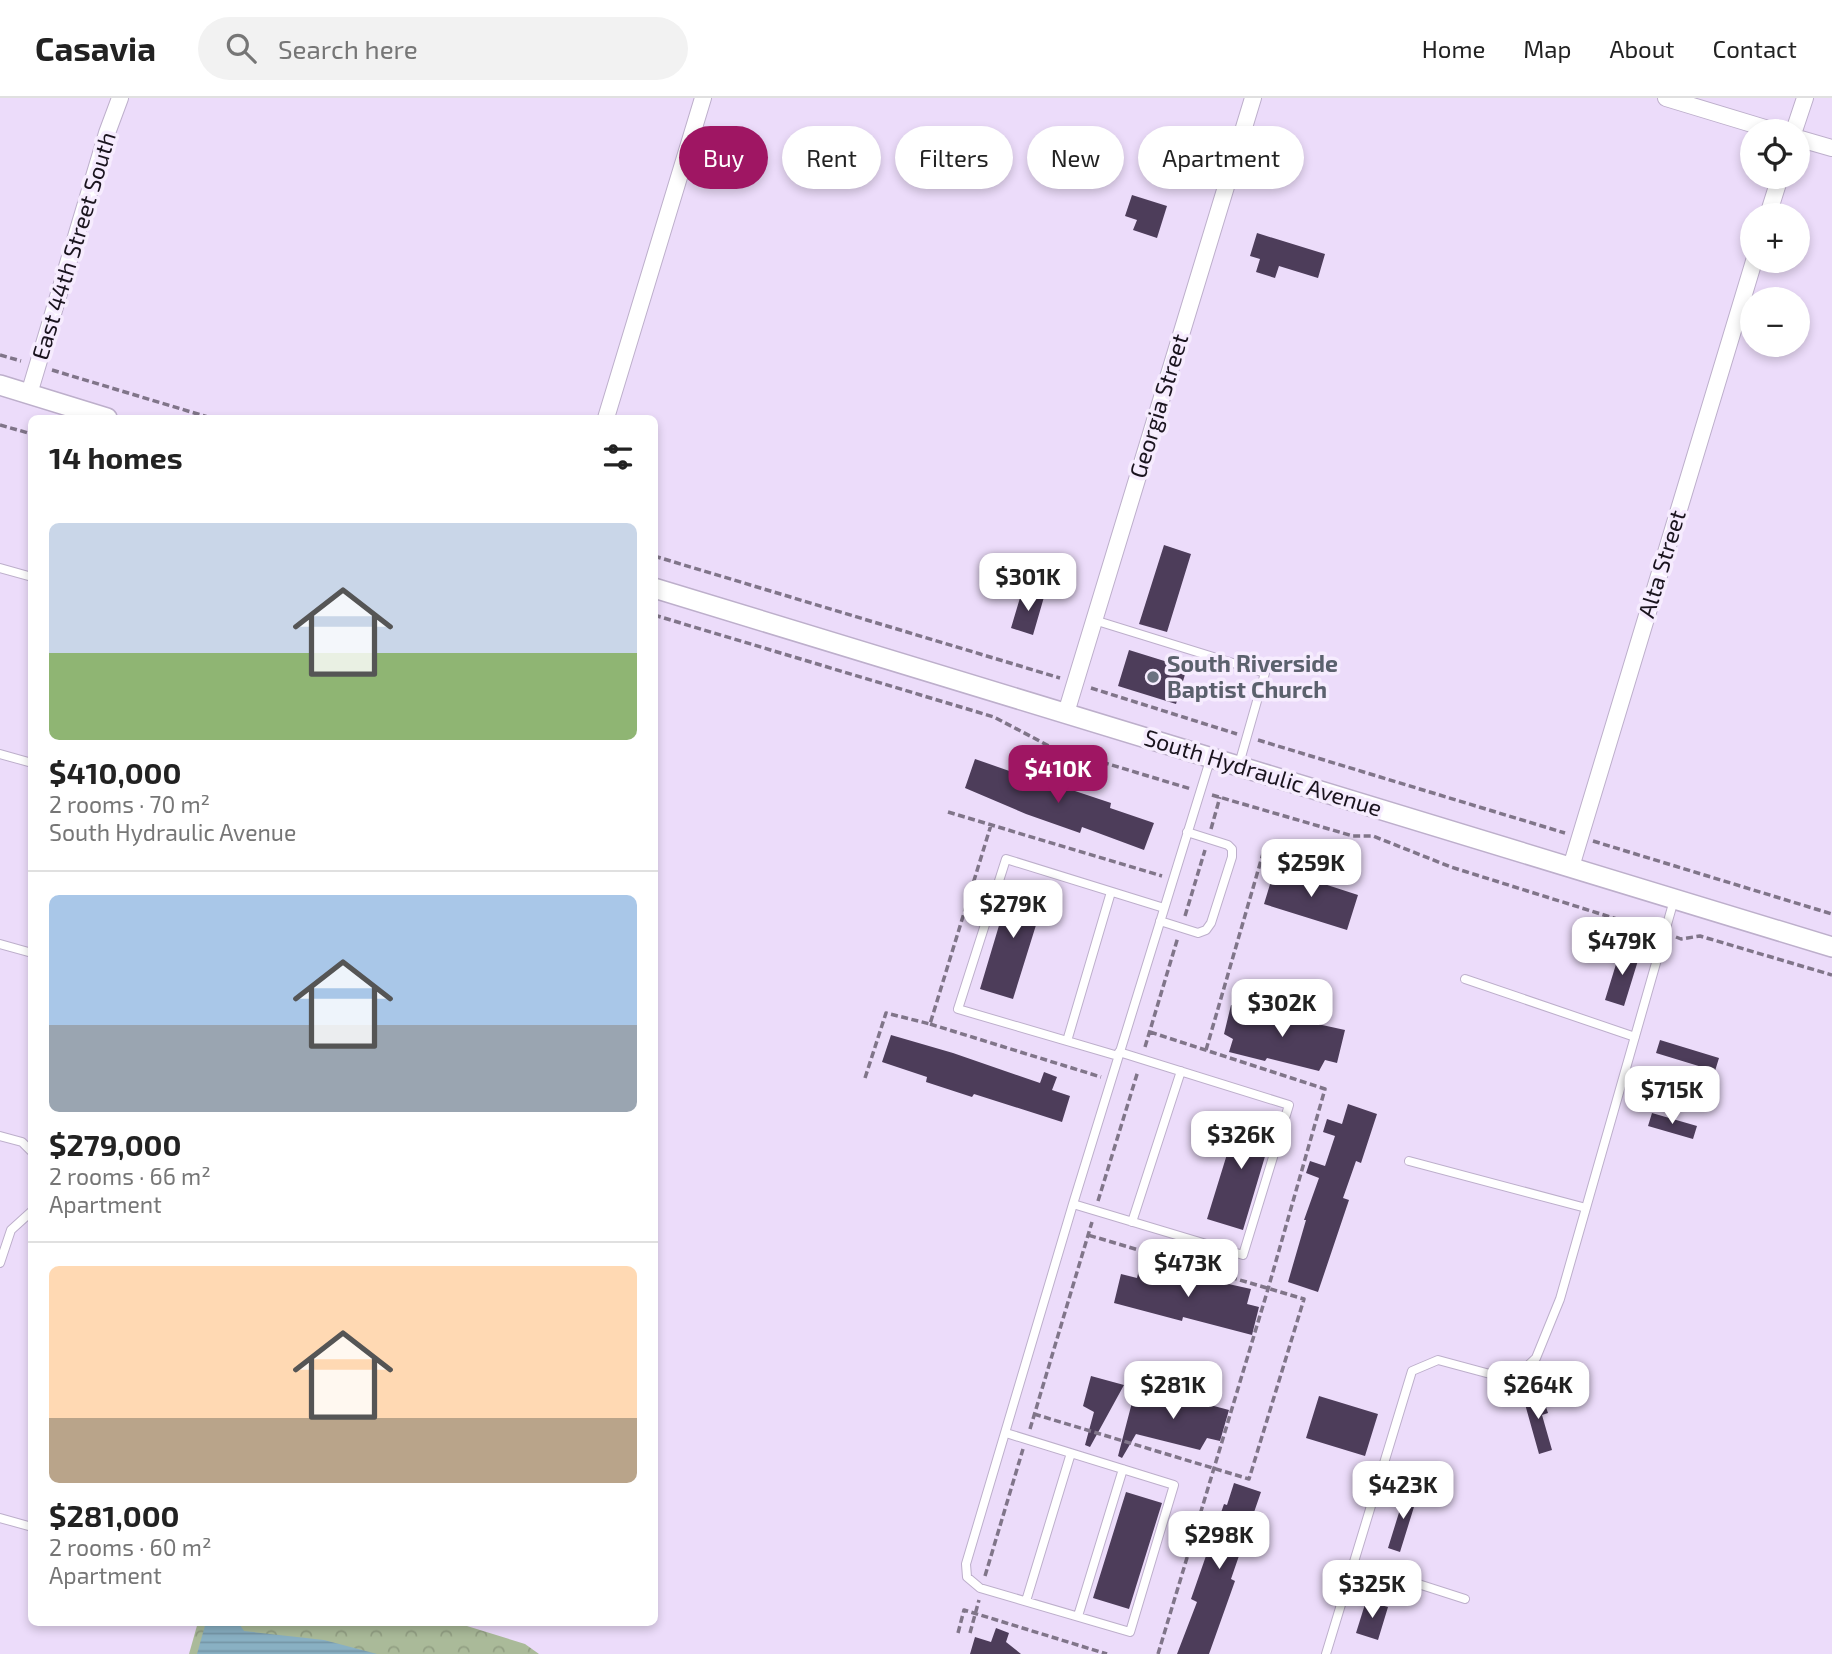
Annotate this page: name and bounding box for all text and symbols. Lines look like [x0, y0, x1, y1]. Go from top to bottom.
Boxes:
search box [198, 17, 688, 80]
text: Casavia [35, 28, 156, 68]
icon: search [222, 29, 260, 67]
text: Search here [278, 33, 418, 64]
text: Home [1422, 34, 1485, 63]
text: Map [1523, 34, 1571, 63]
text: About [1609, 34, 1675, 63]
text: Contact [1713, 34, 1797, 63]
map controls [1740, 119, 1810, 357]
button: locate [1740, 119, 1810, 189]
chip: Buy [679, 126, 768, 189]
chip: Rent [782, 126, 881, 189]
chip: Filters [895, 126, 1013, 189]
chip: New [1027, 126, 1124, 189]
chip: Apartment [1138, 126, 1304, 189]
street label: East 44th Street South [25, 128, 121, 363]
button: + [1740, 203, 1810, 273]
button: − [1740, 287, 1810, 357]
street label: Georgia Street [1123, 330, 1193, 481]
icon: filters [599, 438, 637, 476]
text: 14 homes [49, 439, 183, 475]
street label: Alta Street [1631, 506, 1691, 621]
pin: $301K [979, 554, 1077, 613]
text: $301K [995, 562, 1061, 590]
icon: home [280, 569, 406, 695]
place label: South Riverside Baptist Church [1167, 649, 1338, 703]
marker: South Riverside Baptist Church [1145, 669, 1161, 685]
street label: South Hydraulic Avenue [1141, 722, 1386, 822]
pin: $410K [1009, 746, 1107, 805]
text: $410,000 [49, 754, 181, 790]
text: $410K [1024, 754, 1092, 782]
text: 2 rooms · 70 m² [49, 790, 210, 818]
text: South Hydraulic Avenue [49, 818, 296, 846]
pin: $259K [1262, 840, 1360, 899]
text: $259K [1277, 848, 1345, 876]
pin: $279K [964, 880, 1062, 940]
text: $279K [980, 889, 1047, 917]
pin: $479K [1573, 918, 1671, 977]
text: $479K [1588, 926, 1656, 954]
icon: home [280, 941, 406, 1067]
pin: $302K [1233, 979, 1331, 1039]
text: $302K [1248, 988, 1316, 1016]
pin: $715K [1623, 1066, 1721, 1126]
text: $715K [1641, 1075, 1703, 1103]
pin: $326K [1192, 1112, 1290, 1171]
text: $326K [1207, 1120, 1275, 1148]
text: $279,000 [49, 1126, 181, 1162]
text: 2 rooms · 66 m² [49, 1162, 211, 1190]
text: Apartment [49, 1190, 162, 1218]
pin: $473K [1139, 1240, 1237, 1299]
text: $473K [1154, 1248, 1222, 1276]
icon: home [280, 1312, 406, 1438]
pin: $281K [1124, 1362, 1222, 1421]
pin: $264K [1489, 1362, 1587, 1421]
text: $281K [1140, 1370, 1206, 1398]
text: $264K [1503, 1370, 1573, 1398]
pin: $423K [1354, 1462, 1452, 1521]
text: $423K [1369, 1470, 1437, 1498]
text: $281,000 [49, 1497, 180, 1533]
pin: $298K [1170, 1512, 1268, 1571]
text: $298K [1184, 1520, 1254, 1548]
text: 2 rooms · 60 m² [49, 1533, 211, 1561]
pin: $325K [1323, 1560, 1421, 1620]
text: Apartment [49, 1561, 162, 1589]
text: $325K [1338, 1569, 1406, 1597]

